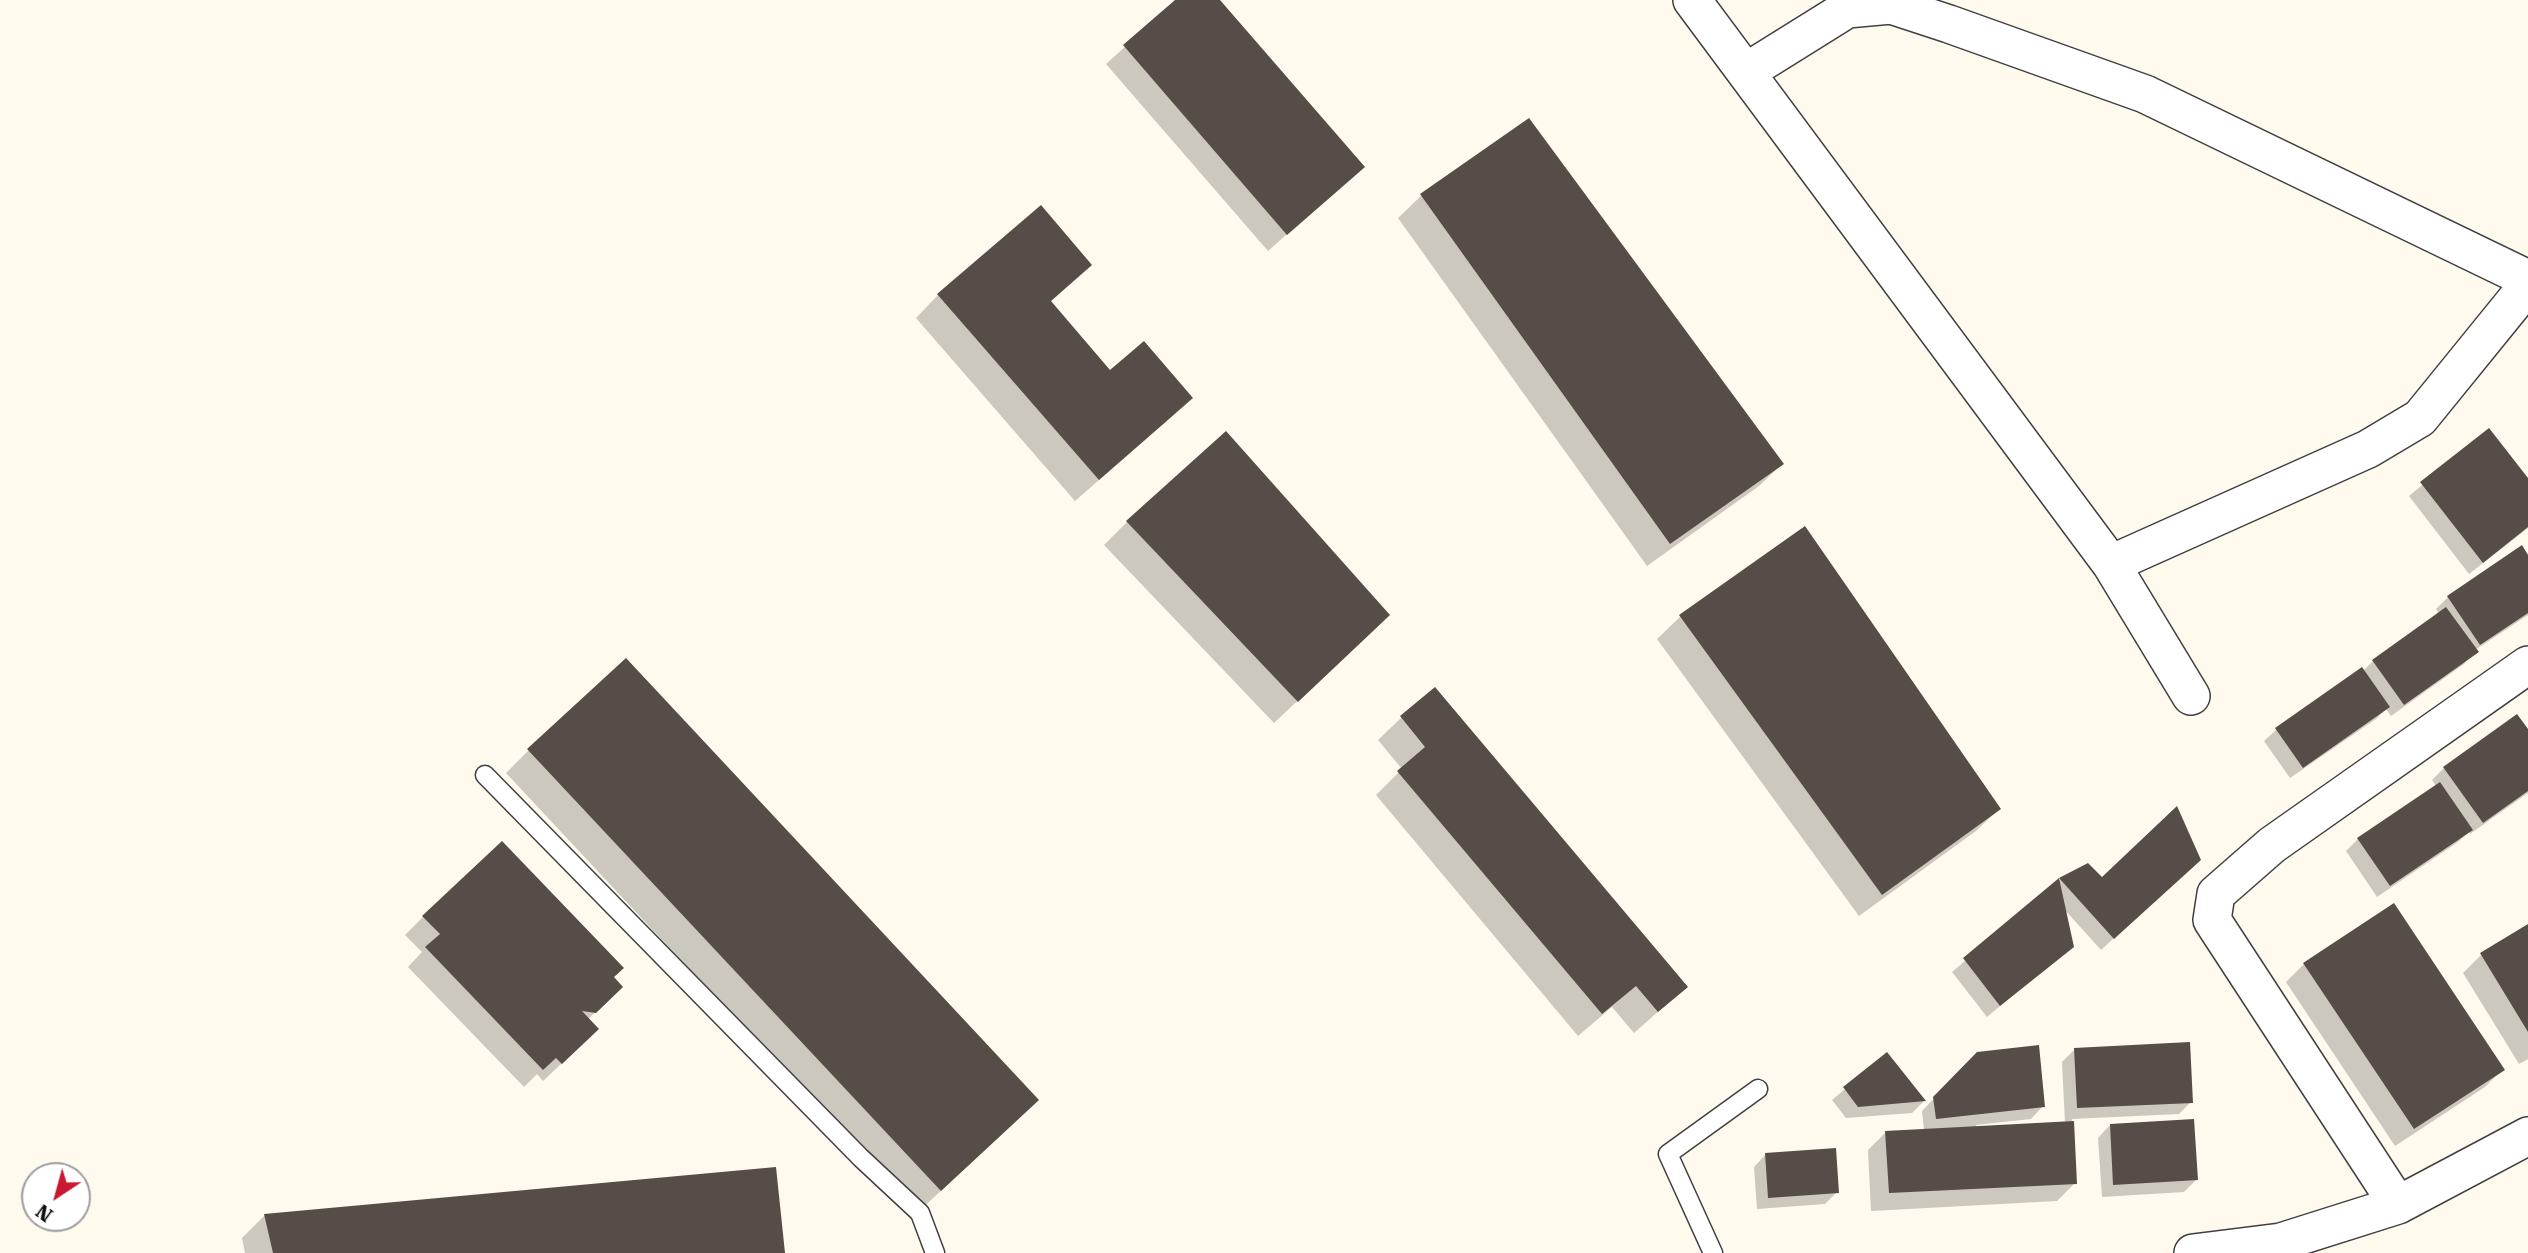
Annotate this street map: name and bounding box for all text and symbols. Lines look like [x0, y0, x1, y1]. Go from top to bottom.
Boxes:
north arrow [21, 1162, 91, 1232]
text: N [32, 1199, 57, 1226]

